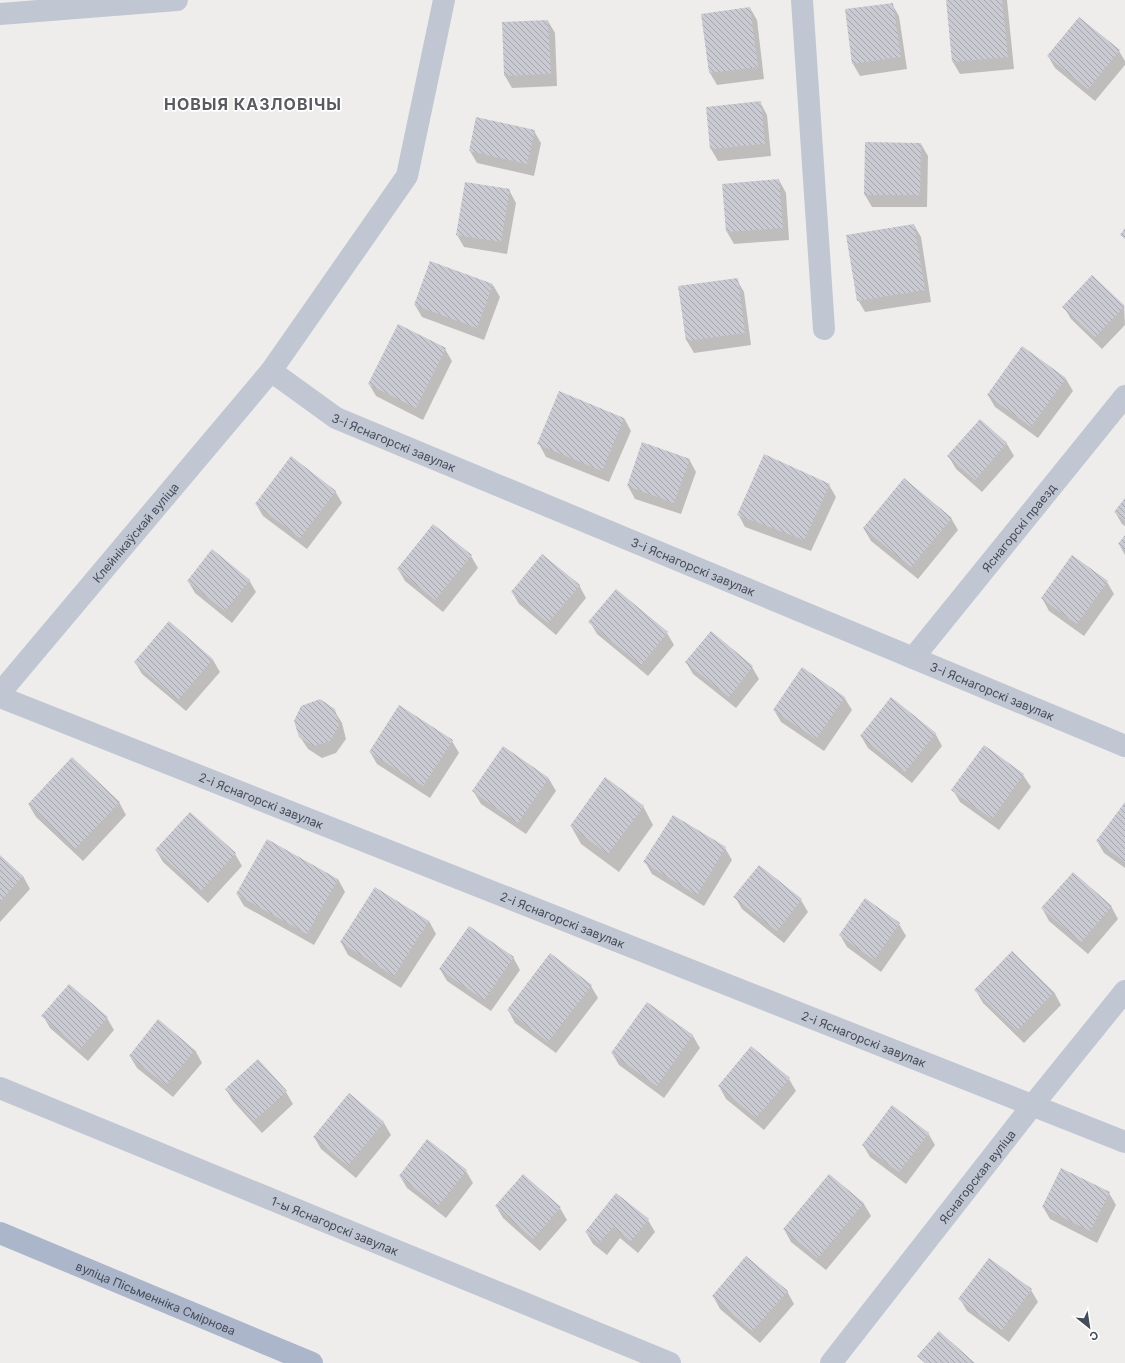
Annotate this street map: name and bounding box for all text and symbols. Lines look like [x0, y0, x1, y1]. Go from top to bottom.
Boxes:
district label: НОВЫЯ КАЗЛОВІЧЫ [164, 94, 342, 114]
street label: 3-і Яснагорскі завулак [330, 410, 459, 475]
street label: Клейнікаўскай вуліца [89, 479, 182, 585]
street label: Яснагорскі праезд [978, 480, 1059, 575]
street label: 3-і Яснагорскі завулак [629, 534, 758, 599]
street label: 3-і Яснагорскі завулак [928, 658, 1057, 723]
street label: 2-і Яснагорскі завулак [197, 769, 326, 832]
street label: 2-і Яснагорскі завулак [498, 888, 627, 951]
street label: 2-і Яснагорскі завулак [799, 1007, 929, 1070]
street label: Яснагорская вуліца [936, 1126, 1018, 1226]
street label: 1-ы Яснагорскі завулак [269, 1193, 401, 1258]
street label: вуліца Пісьменніка Смірнова [74, 1258, 238, 1338]
north arrow [1069, 1307, 1109, 1347]
text: С [1087, 1328, 1101, 1344]

